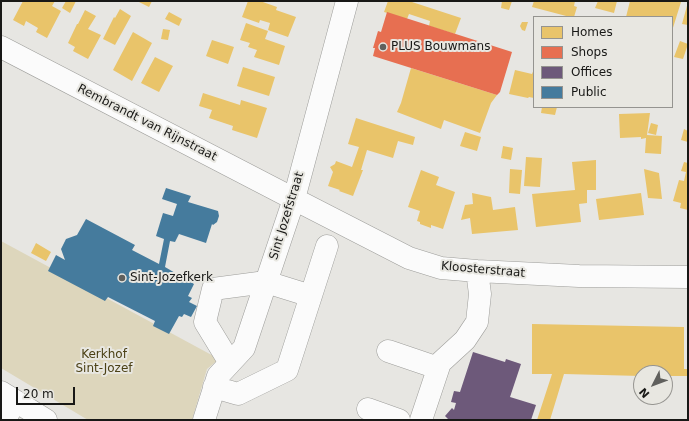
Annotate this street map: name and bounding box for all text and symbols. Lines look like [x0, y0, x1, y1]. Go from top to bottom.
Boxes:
legend [533, 16, 673, 108]
text: Homes [571, 25, 613, 39]
place label: PLUS Bouwmans [391, 40, 490, 54]
marker: PLUS Bouwmans [378, 42, 388, 52]
text: Shops [571, 45, 607, 59]
text: Offices [571, 65, 612, 79]
street label: Rembrandt van Rijnstraat [75, 82, 219, 164]
text: Public [571, 85, 607, 99]
street label: Sint Jozefstraat [267, 170, 307, 262]
street label: Kloosterstraat [440, 259, 526, 281]
place label: Sint-Jozefkerk [130, 271, 213, 285]
marker: Sint-Jozefkerk [117, 273, 127, 283]
park label: Kerkhof Sint-Jozef [75, 348, 133, 376]
north arrow [633, 365, 673, 405]
scale bar [18, 379, 77, 405]
text: N [637, 385, 652, 400]
text: 20 m [23, 387, 54, 401]

